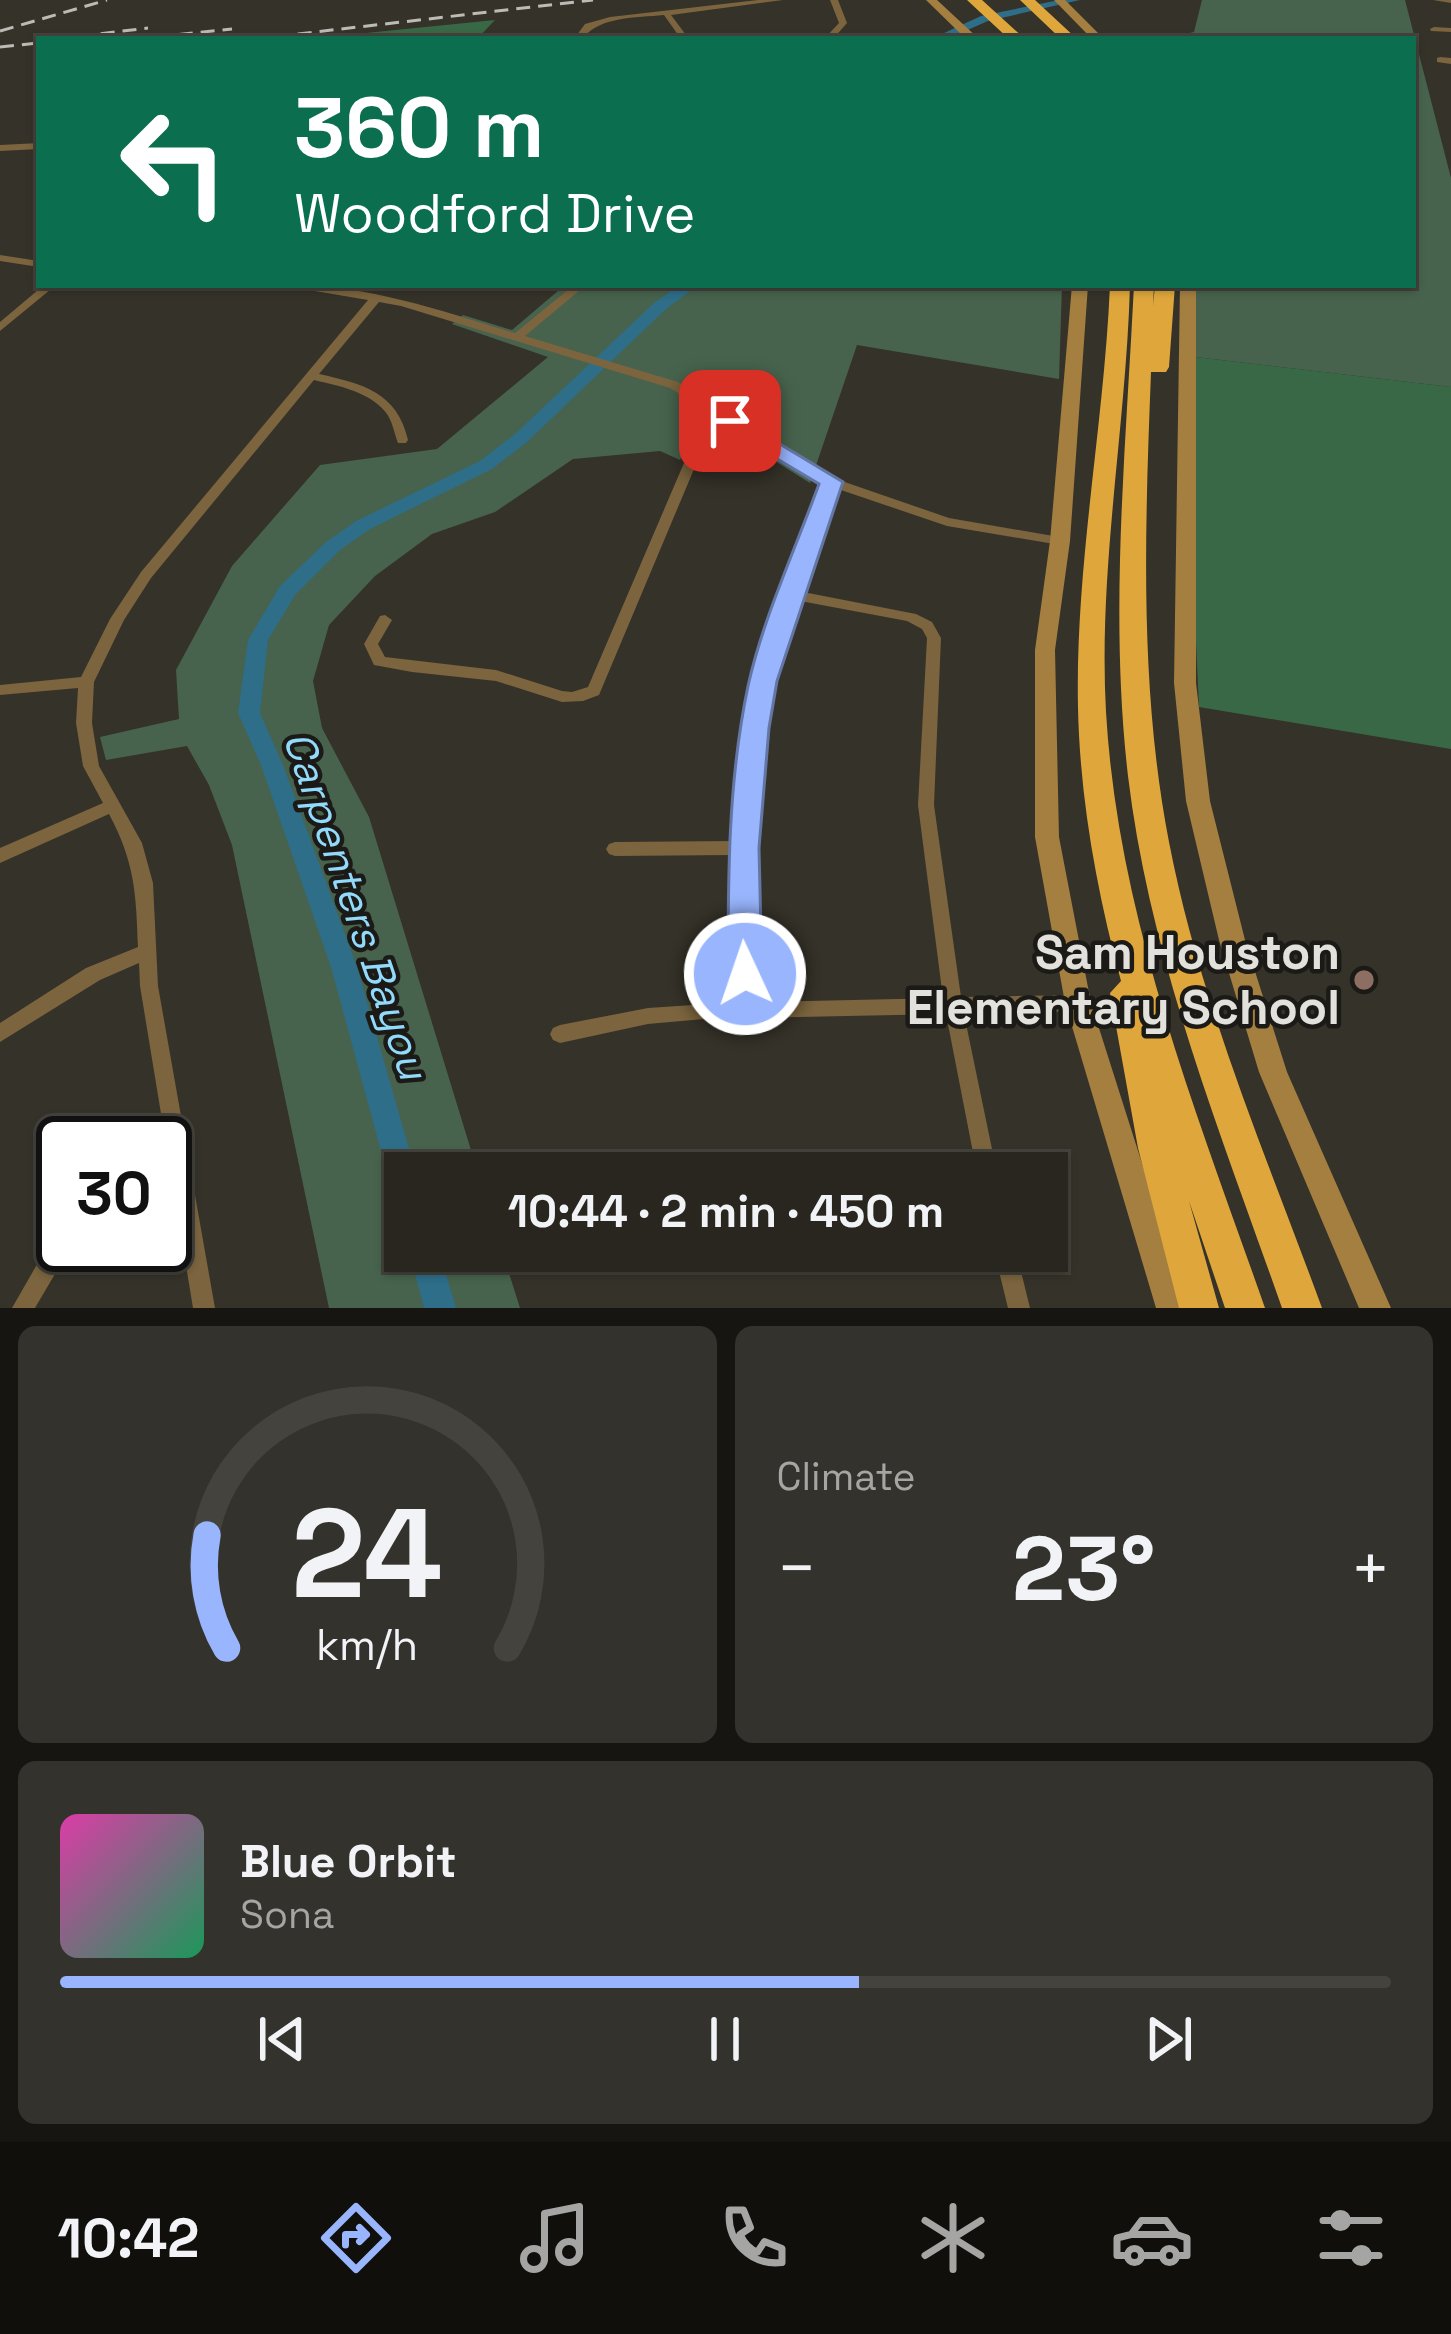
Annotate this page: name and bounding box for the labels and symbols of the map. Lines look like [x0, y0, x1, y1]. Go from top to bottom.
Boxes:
pin [679, 370, 781, 472]
water label: Carpenters Bayou [272, 724, 441, 1088]
position arrow [682, 911, 808, 1037]
place label: Sam Houston Elementary School [907, 922, 1340, 1038]
marker: Sam Houston Elementary School [1351, 967, 1377, 993]
speed limit sign: 30 [36, 1116, 192, 1272]

